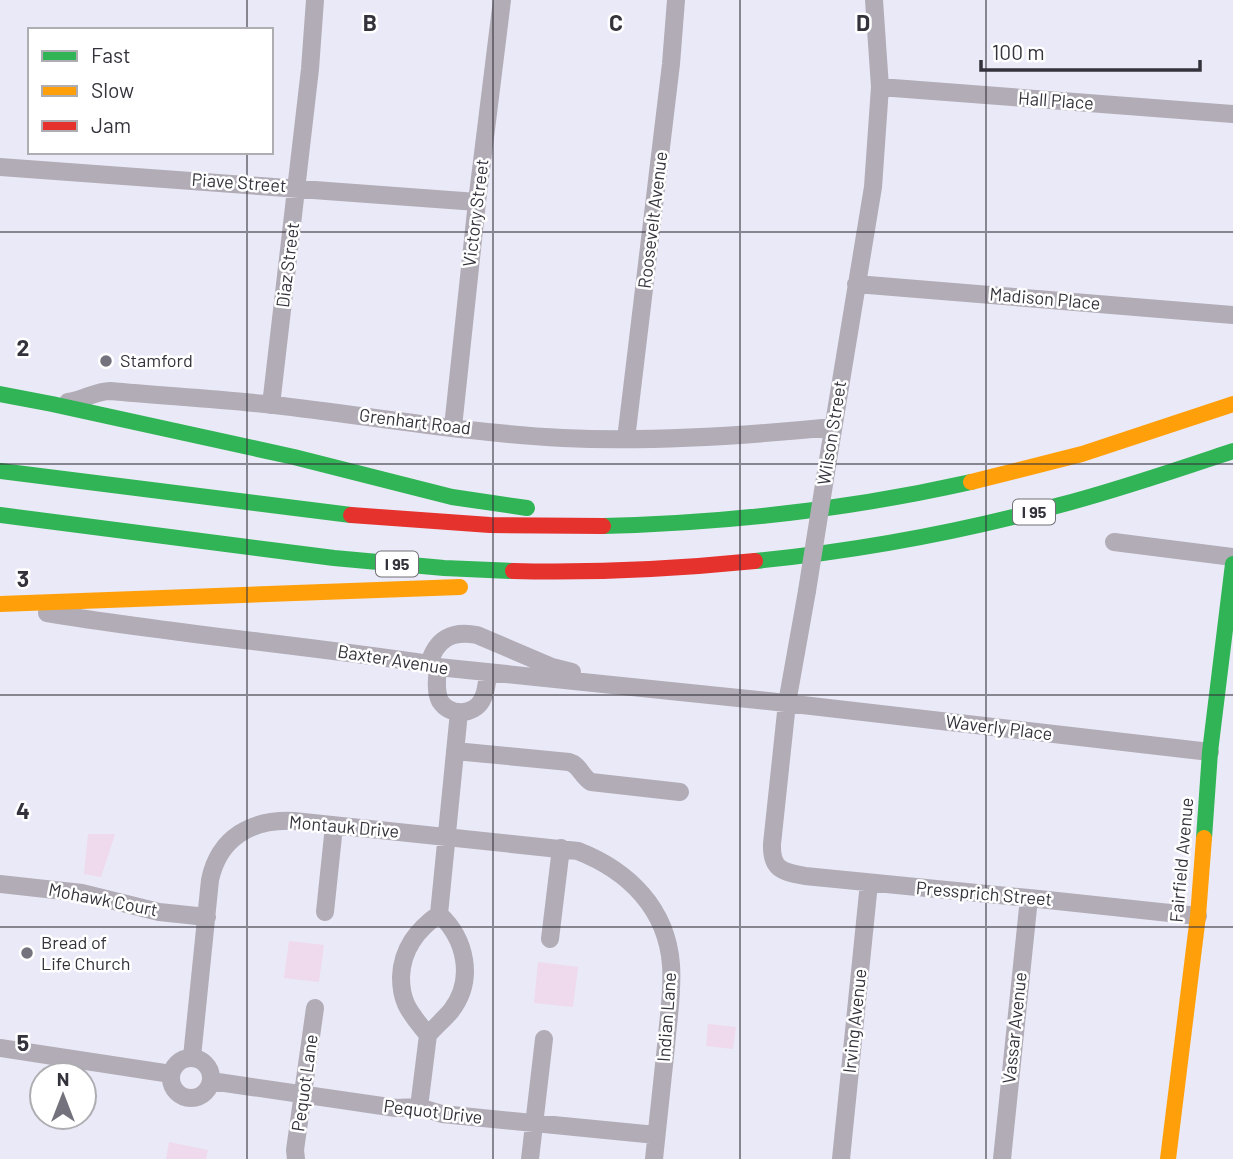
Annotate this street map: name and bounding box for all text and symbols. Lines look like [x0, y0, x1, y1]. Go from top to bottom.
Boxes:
text: B [363, 8, 377, 36]
text: C [609, 8, 623, 36]
text: D [856, 8, 870, 36]
legend [28, 28, 273, 154]
scale bar [981, 28, 1200, 72]
text: 100 m [992, 39, 1045, 64]
text: Fast [91, 42, 131, 67]
text: Slow [91, 77, 134, 102]
street label: Hall Place [1018, 86, 1095, 114]
text: Jam [91, 112, 131, 137]
street label: Roosevelt Avenue [633, 150, 671, 290]
street label: Victory Street [457, 158, 493, 268]
street label: Piave Street [191, 168, 287, 196]
street label: Diaz Street [271, 221, 303, 309]
street label: Madison Place [989, 282, 1101, 314]
text: 2 [17, 333, 29, 361]
place label: Stamford [120, 349, 193, 371]
marker: Stamford [98, 353, 114, 369]
street label: Wilson Street [812, 379, 850, 487]
street label: Grenhart Road [358, 403, 472, 439]
road number: I 95 [1013, 499, 1055, 524]
road number: I 95 [376, 552, 418, 576]
text: 3 [17, 564, 29, 592]
street label: Baxter Avenue [336, 639, 450, 679]
street label: Waverly Place [945, 710, 1054, 744]
text: 4 [16, 796, 30, 824]
street label: Fairfield Avenue [1165, 797, 1197, 923]
street label: Montauk Drive [288, 810, 400, 842]
street label: Pressprich Street [915, 876, 1053, 910]
street label: Mohawk Court [47, 878, 160, 920]
place label: Bread of Life Church [41, 931, 130, 974]
marker: Bread of Life Church [19, 945, 35, 961]
street label: Irving Avenue [838, 968, 870, 1074]
street label: Indian Lane [652, 971, 680, 1062]
street label: Vassar Avenue [997, 971, 1031, 1085]
text: 5 [17, 1028, 29, 1056]
street label: Pequot Lane [286, 1033, 322, 1133]
north arrow [28, 1061, 98, 1131]
text: N [57, 1067, 69, 1090]
street label: Pequot Drive [382, 1094, 484, 1128]

